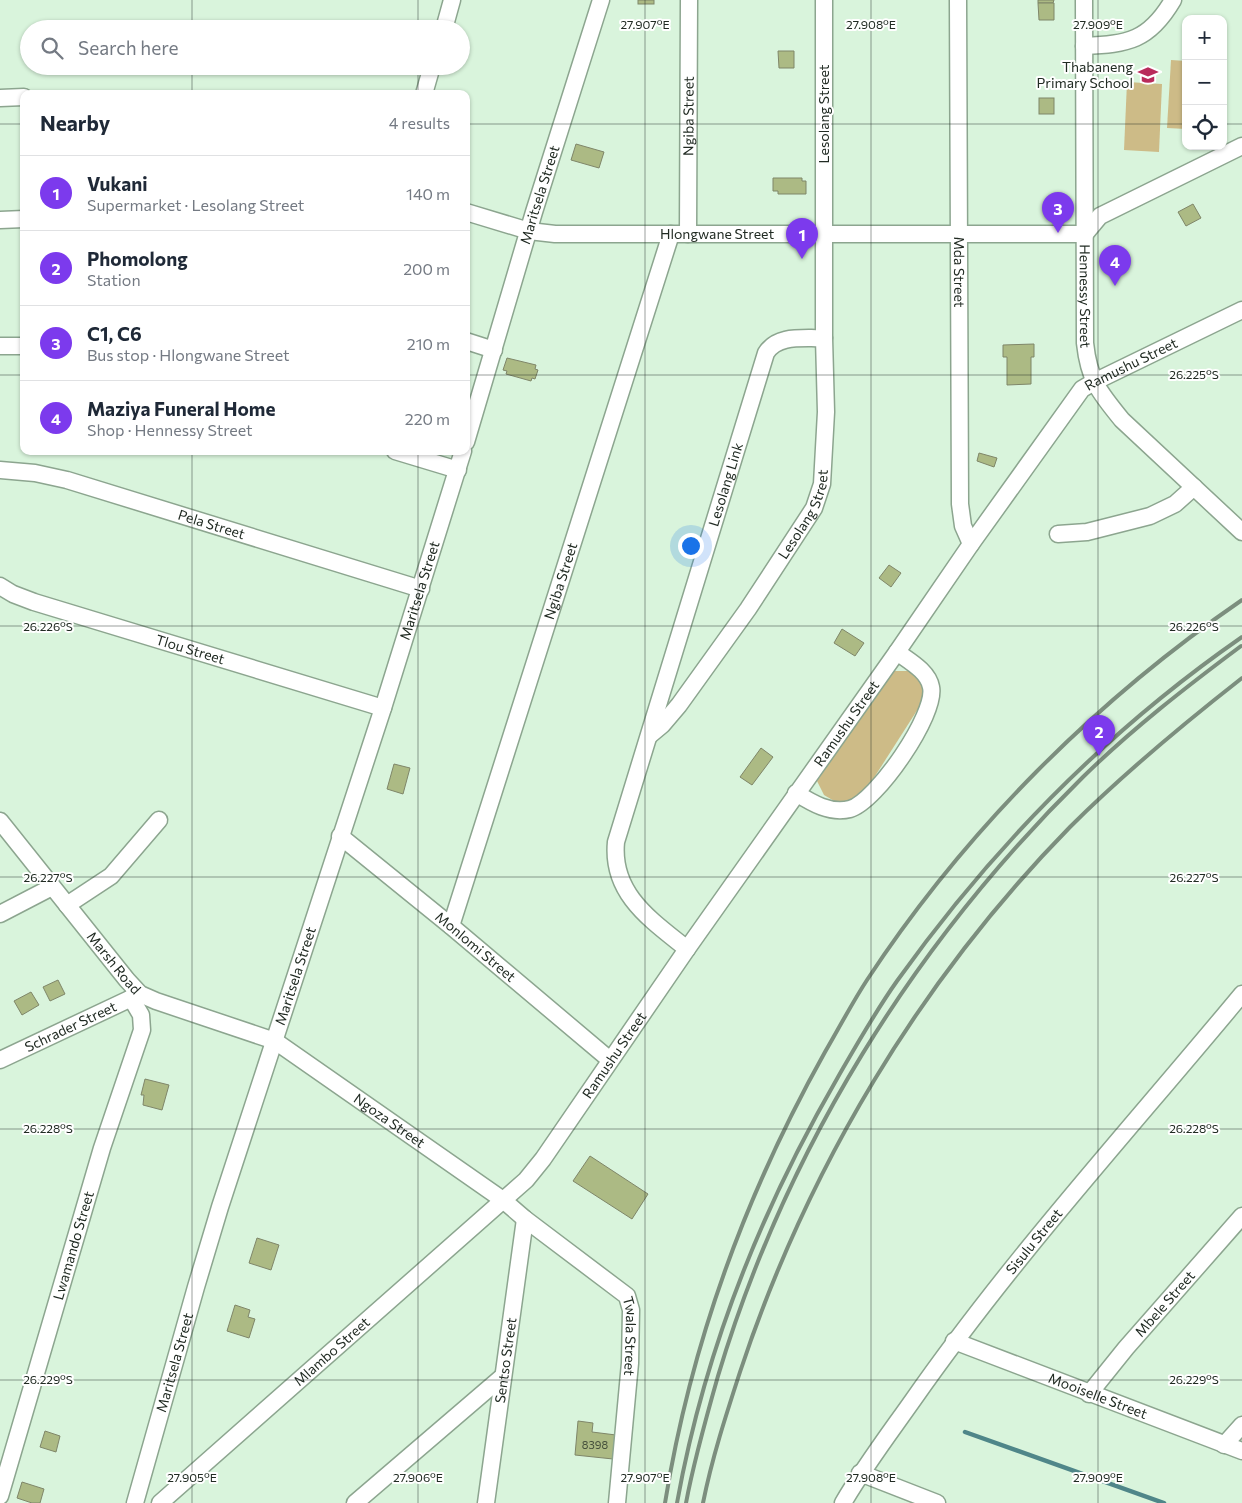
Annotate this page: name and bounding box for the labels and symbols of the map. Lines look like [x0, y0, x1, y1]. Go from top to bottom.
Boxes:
text: 27.907°E [620, 17, 670, 31]
text: 27.908°E [846, 17, 896, 31]
text: 27.909°E [1073, 17, 1123, 31]
place label: Thabaneng Primary School [1037, 58, 1133, 91]
street label: Lesolang Street [815, 64, 832, 163]
school or university icon: Thabaneng Primary School [1137, 64, 1159, 86]
street label: Ngiba Street [679, 76, 697, 156]
street label: Maritsela Street [516, 143, 563, 246]
pin: 3 [1042, 192, 1074, 233]
pin: 1 [786, 218, 818, 259]
street label: Hlongwane Street [660, 225, 774, 242]
street label: Mda Street [951, 236, 968, 308]
street label: Hennessy Street [1077, 244, 1095, 349]
pin: 4 [1099, 245, 1131, 286]
street label: Ramushu Street [1081, 334, 1180, 394]
text: 26.225°S [1169, 367, 1219, 381]
street label: Lesolang Link [704, 440, 746, 528]
street label: Lesolang Street [774, 469, 831, 562]
street label: Pela Street [176, 506, 247, 542]
your location [678, 533, 704, 559]
street label: Maritsela Street [396, 539, 443, 642]
street label: Ngiba Street [540, 540, 580, 621]
text: 26.226°S [23, 619, 73, 633]
text: 26.226°S [1169, 619, 1219, 633]
street label: Tlou Street [154, 631, 227, 668]
street label: Ramushu Street [810, 677, 882, 769]
pin: 2 [1083, 715, 1115, 756]
text: 26.227°S [24, 870, 72, 884]
text: 26.227°S [1170, 870, 1218, 884]
street label: Monlomi Street [432, 908, 520, 985]
street label: Maritsela Street [271, 924, 319, 1027]
street label: Marsh Road [84, 928, 145, 997]
street label: Schrader Street [22, 997, 119, 1055]
street label: Ramushu Street [578, 1008, 650, 1102]
street label: Ngoza Street [351, 1090, 429, 1151]
text: 26.228°S [23, 1121, 73, 1135]
text: 26.228°S [1169, 1121, 1219, 1135]
street label: Lwamando Street [49, 1189, 97, 1302]
street label: Sisulu Street [1002, 1205, 1066, 1277]
street label: Mbele Street [1131, 1267, 1198, 1340]
street label: Twala Street [620, 1294, 641, 1377]
street label: Maritsela Street [152, 1310, 196, 1414]
street label: Mlambo Street [290, 1313, 373, 1389]
street label: Sentso Street [491, 1316, 519, 1404]
street label: Mooiselle Street [1046, 1369, 1150, 1422]
text: 26.229°S [23, 1372, 73, 1386]
text: 26.229°S [1169, 1372, 1219, 1386]
house number: 8398 [582, 1438, 608, 1451]
text: 27.905°E [167, 1470, 217, 1484]
text: 27.906°E [393, 1470, 443, 1484]
text: 27.907°E [620, 1470, 670, 1484]
text: 27.908°E [846, 1470, 896, 1484]
text: 27.909°E [1073, 1470, 1123, 1484]

